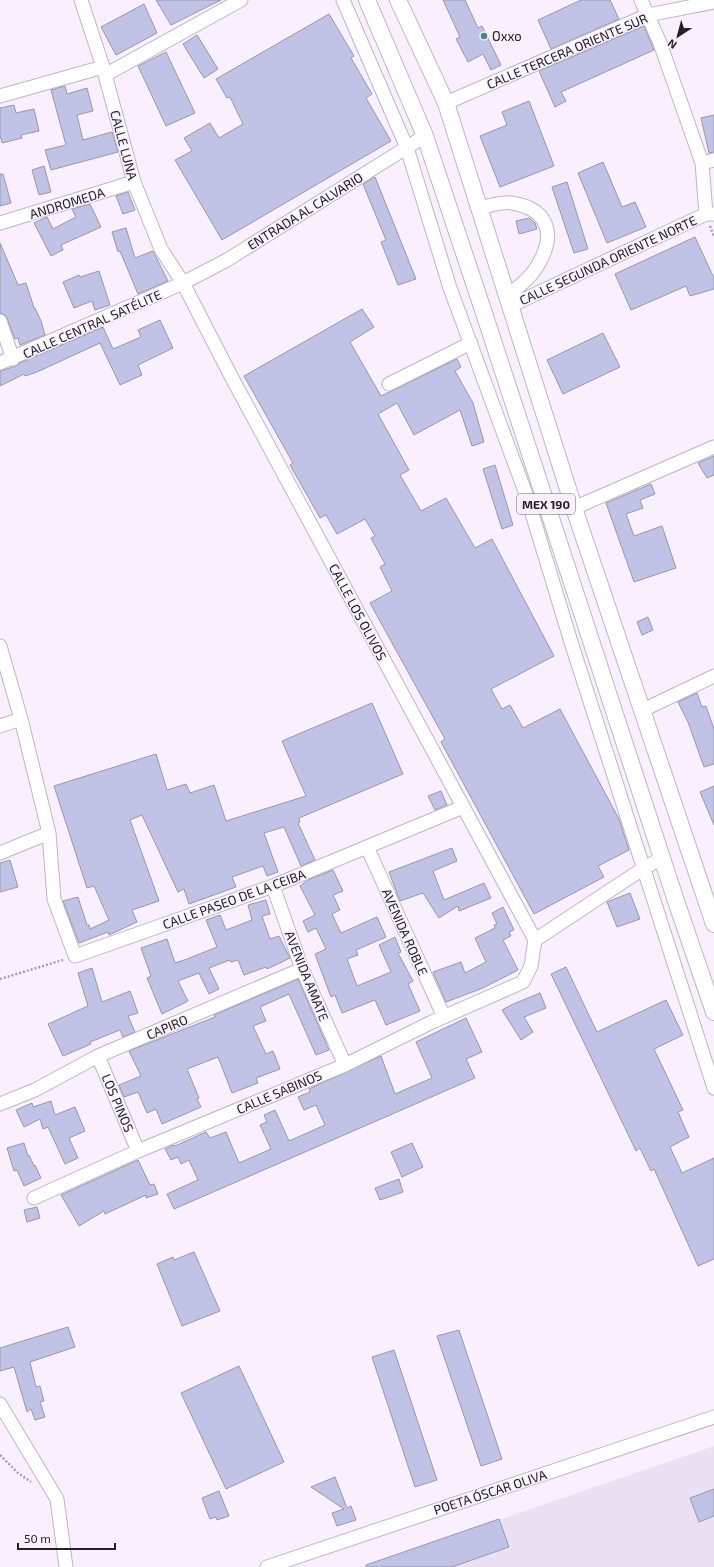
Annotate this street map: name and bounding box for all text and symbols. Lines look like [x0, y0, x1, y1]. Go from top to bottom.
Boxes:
street label: CALLE TERCERA ORIENTE SUR [484, 10, 650, 92]
north arrow [658, 16, 698, 56]
place label: Oxxo [492, 28, 522, 44]
marker: Oxxo [479, 31, 489, 41]
text: N [665, 37, 679, 52]
street label: CALLE LUNA [107, 108, 141, 182]
street label: ENTRADA AL CALVARIO [244, 169, 366, 253]
street label: ANDROMEDA [27, 184, 107, 222]
street label: CALLE SEGUNDA ORIENTE NORTE [517, 212, 699, 308]
street label: CALLE CENTRAL SATÉLITE [20, 285, 164, 362]
road number: MEX 190 [517, 494, 575, 514]
street label: CALLE LOS OLIVOS [326, 561, 390, 663]
street label: CALLE PASEO DE LA CEIBA [160, 866, 308, 932]
street label: AVENIDA ROBLE [379, 886, 431, 978]
street label: AVENIDA AMATE [282, 928, 332, 1024]
street label: CAPIRO [144, 1011, 190, 1043]
street label: CALLE SABINOS [234, 1067, 324, 1117]
street label: LOS PINOS [99, 1072, 137, 1134]
street label: POETA ÓSCAR OLIVA [431, 1465, 549, 1518]
scale bar [18, 1525, 115, 1551]
text: 50 m [24, 1531, 51, 1545]

